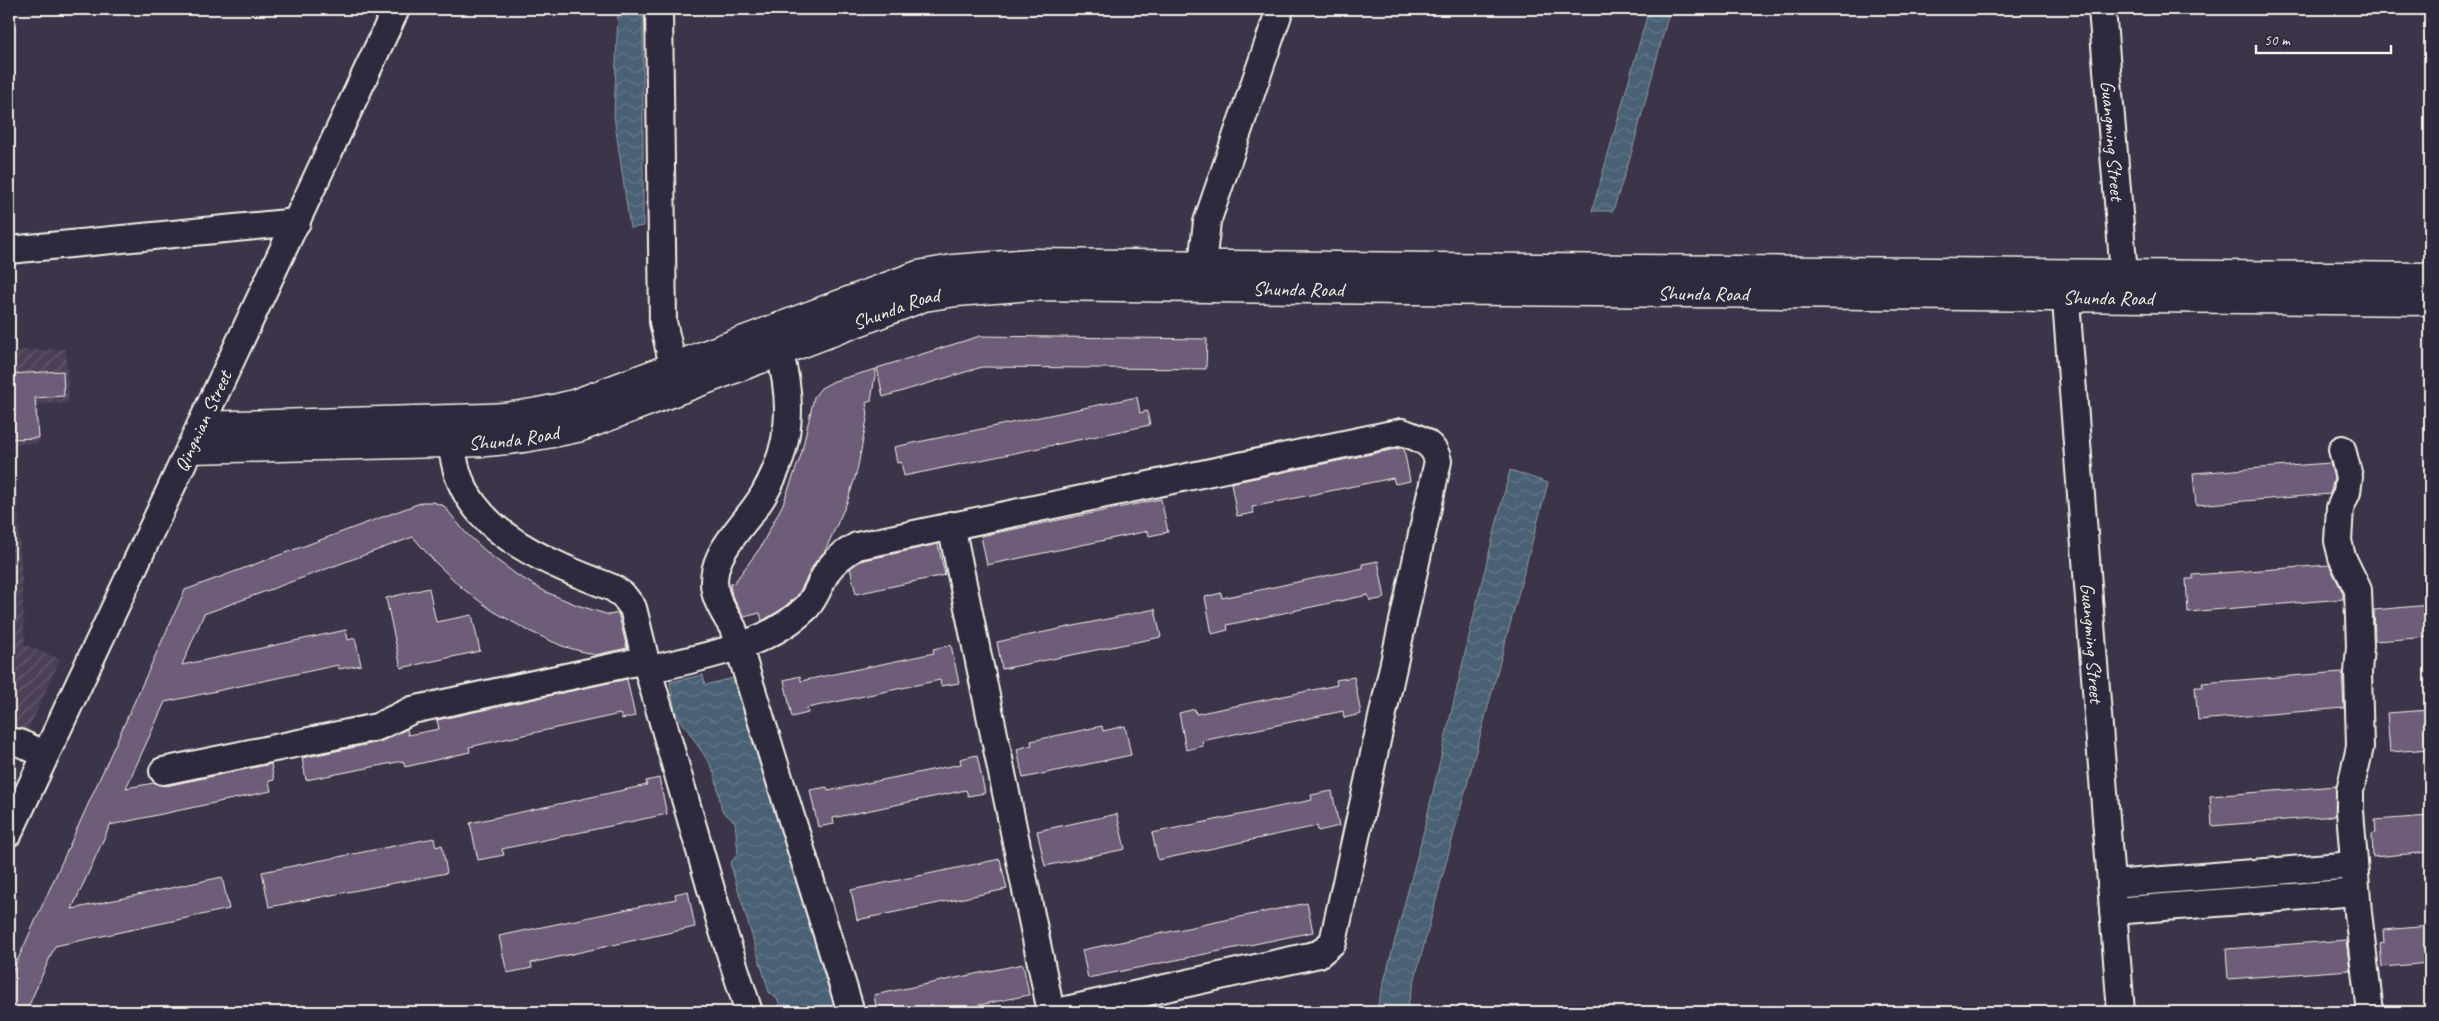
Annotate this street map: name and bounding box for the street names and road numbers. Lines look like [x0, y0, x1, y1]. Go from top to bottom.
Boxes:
street label: Guangming Street [2095, 80, 2130, 204]
street label: Shunda Road [1253, 276, 1347, 302]
street label: Shunda Road [1658, 281, 1752, 307]
street label: Shunda Road [849, 282, 944, 336]
street label: Shunda Road [2063, 285, 2157, 311]
street label: Qingnian Street [169, 365, 238, 476]
street label: Shunda Road [468, 419, 564, 455]
street label: Guangming Street [2075, 582, 2109, 706]

